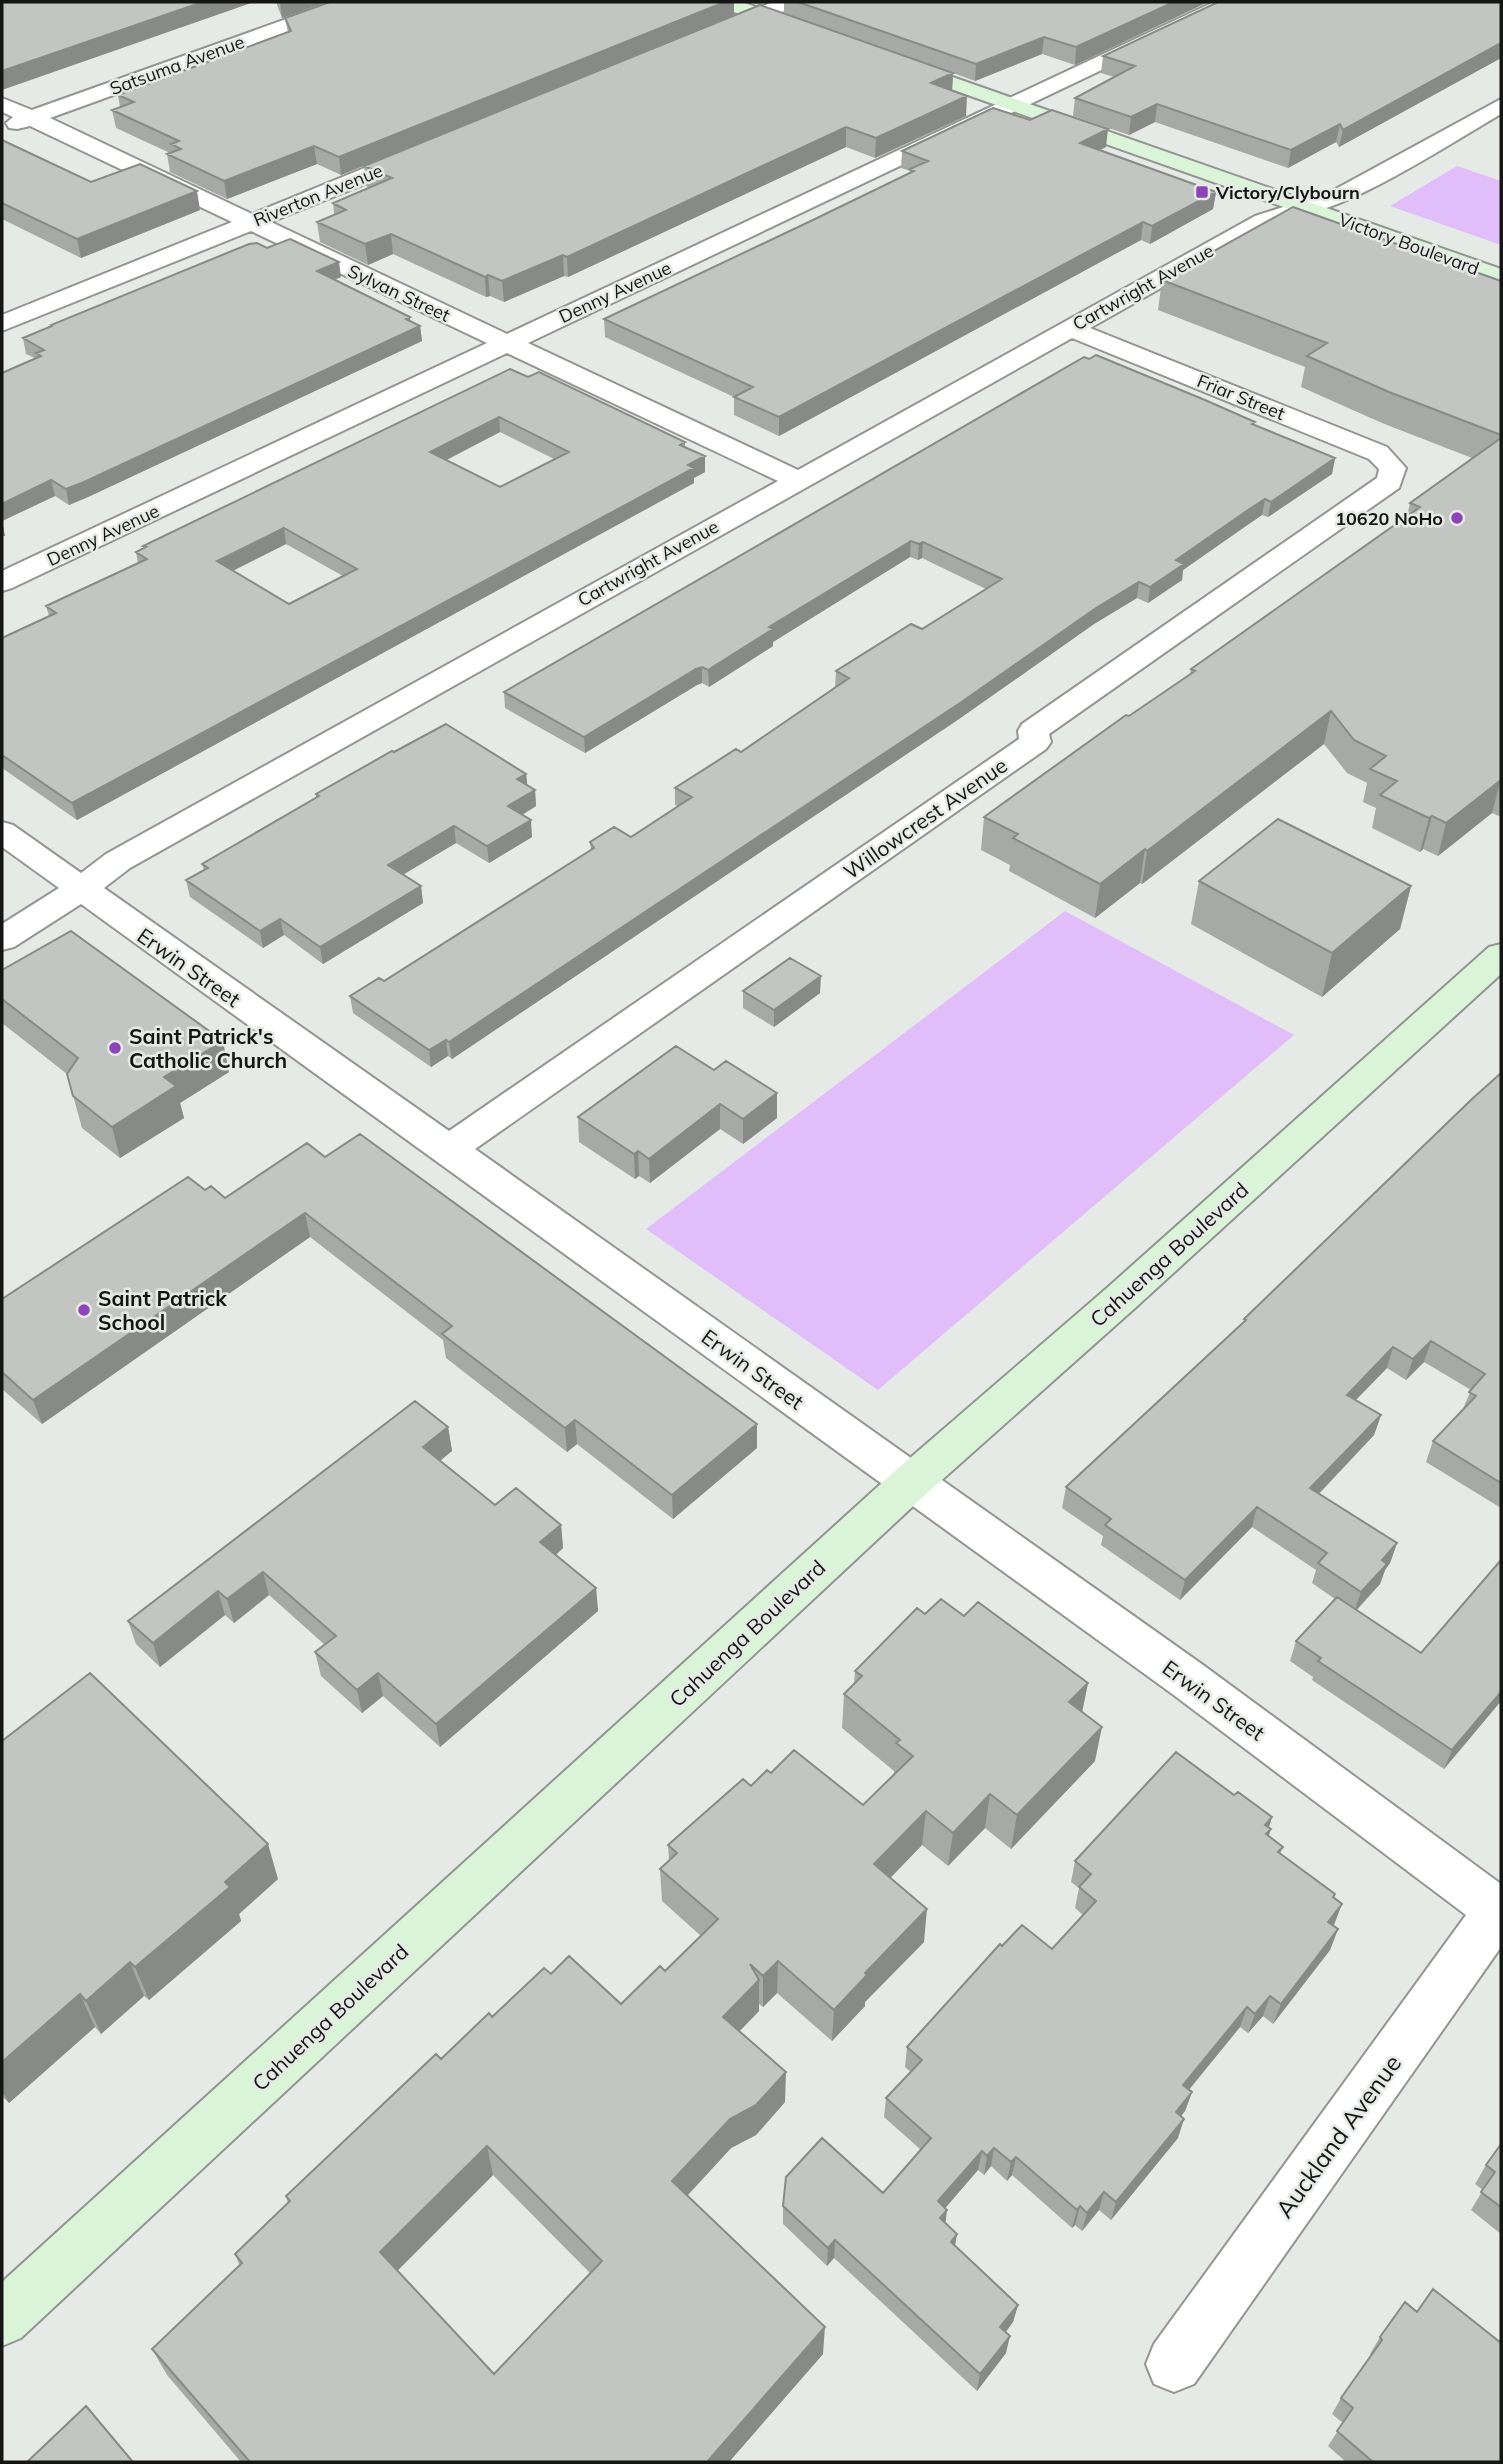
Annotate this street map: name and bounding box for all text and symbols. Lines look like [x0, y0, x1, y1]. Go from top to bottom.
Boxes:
street label: Satsuma Avenue [107, 30, 247, 100]
street label: Riverton Avenue [250, 159, 386, 231]
place label: Victory/Clybourn [1215, 181, 1360, 204]
marker: Victory/Clybourn [1194, 184, 1210, 200]
street label: Victory Boulevard [1336, 208, 1482, 280]
street label: Cartwright Avenue [1068, 239, 1218, 335]
street label: Denny Avenue [555, 256, 675, 328]
street label: Sylvan Street [344, 259, 454, 327]
street label: Friar Street [1194, 369, 1288, 425]
street label: Denny Avenue [43, 499, 163, 571]
place label: 10620 NoHo [1335, 507, 1443, 530]
marker: 10620 NoHo [1449, 510, 1465, 526]
street label: Cartwright Avenue [573, 515, 723, 611]
street label: Willowcrest Avenue [838, 752, 1012, 884]
street label: Erwin Street [133, 922, 245, 1012]
place label: Saint Patrick's Catholic Church [129, 1023, 287, 1073]
marker: Saint Patrick's Catholic Church [107, 1040, 123, 1056]
street label: Cahuenga Boulevard [1085, 1176, 1253, 1332]
place label: Saint Patrick School [98, 1285, 227, 1335]
marker: Saint Patrick School [76, 1302, 92, 1318]
street label: Erwin Street [697, 1323, 809, 1415]
street label: Cahuenga Boulevard [664, 1554, 830, 1712]
street label: Erwin Street [1158, 1654, 1270, 1746]
street label: Cahuenga Boulevard [247, 1938, 413, 2096]
street label: Auckland Avenue [1269, 2049, 1407, 2223]

